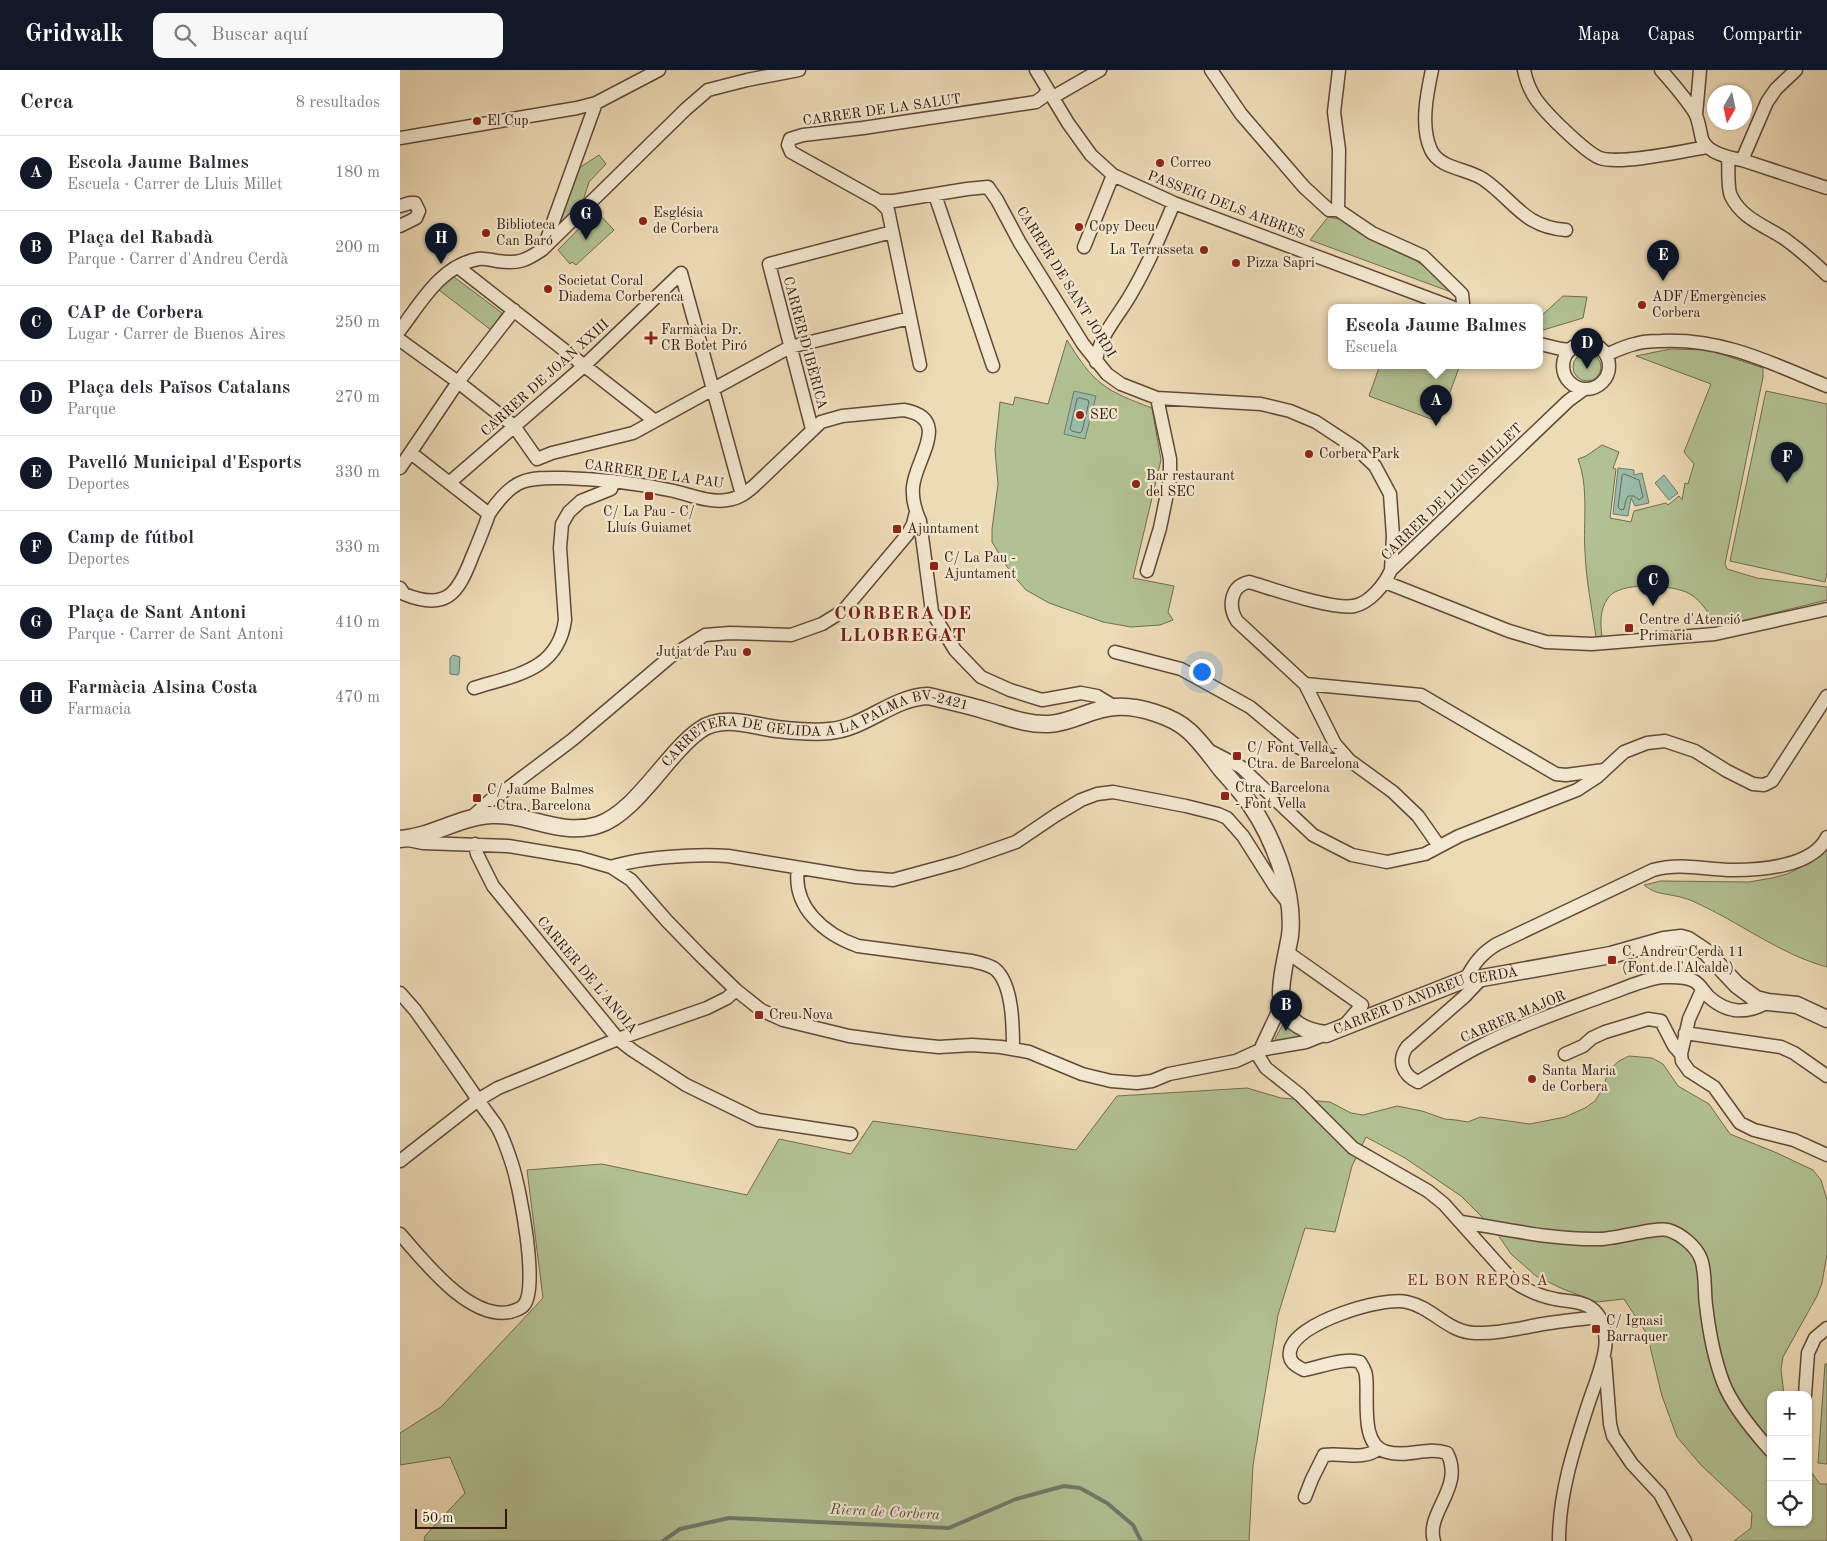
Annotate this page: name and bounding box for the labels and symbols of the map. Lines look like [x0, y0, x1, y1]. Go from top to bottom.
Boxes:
north arrow [1707, 85, 1752, 130]
street label: CARRER DE LA SALUT [802, 92, 962, 128]
place label: El Cup [487, 114, 528, 128]
marker: El Cup [471, 115, 483, 127]
place label: Correo [1170, 156, 1211, 170]
marker: Correo [1154, 157, 1166, 169]
street label: PASSEIG DELS ARBRES [1146, 169, 1306, 241]
pin: G [570, 199, 602, 240]
street label: CARRER DE SANT JORDI [1014, 204, 1118, 360]
place label: Església de Corbera [653, 206, 719, 236]
marker: Església de Corbera [637, 215, 649, 227]
place label: Biblioteca Can Baró [496, 218, 556, 248]
place label: Copy Decu [1089, 220, 1155, 234]
marker: Copy Decu [1073, 221, 1085, 233]
pin: H [425, 223, 457, 264]
marker: Biblioteca Can Baró [480, 227, 492, 239]
pin: E [1647, 240, 1679, 281]
place label: La Terrasseta [1109, 243, 1194, 257]
marker: La Terrasseta [1198, 244, 1210, 256]
place label: Pizza Sapri [1246, 256, 1315, 270]
marker: Pizza Sapri [1230, 257, 1242, 269]
place label: Societat Coral Diadema Corberenca [558, 274, 684, 304]
street label: CARRER D'IBÈRICA [781, 274, 832, 411]
marker: Societat Coral Diadema Corberenca [542, 283, 554, 295]
place label: ADF/Emergències Corbera [1652, 290, 1766, 320]
marker: ADF/Emergències Corbera [1636, 299, 1648, 311]
street label: CARRER DE JOAN XXIII [478, 317, 612, 439]
place label: Farmàcia Dr. CR Botet Piró [661, 323, 747, 353]
pin: D [1571, 328, 1603, 369]
marker: Farmàcia Dr. CR Botet Piró [645, 332, 657, 344]
pin: A [1420, 385, 1452, 426]
place label: SEC [1090, 408, 1118, 422]
marker: SEC [1074, 409, 1086, 421]
street label: CARRER DE LLUIS MILLET [1379, 421, 1525, 563]
pin: F [1771, 442, 1803, 483]
place label: Corbera Park [1319, 447, 1400, 461]
marker: Corbera Park [1303, 448, 1315, 460]
street label: CARRER DE LA PAU [583, 457, 725, 491]
place label: Bar restaurant del SEC [1146, 469, 1235, 499]
marker: Bar restaurant del SEC [1130, 478, 1142, 490]
marker: C/ La Pau - C/ Lluís Guiamet [643, 490, 655, 502]
place label: C/ La Pau - C/ Lluís Guiamet [603, 505, 695, 535]
place label: Ajuntament [907, 522, 979, 536]
marker: Ajuntament [891, 523, 903, 535]
place label: C/ La Pau - Ajuntament [944, 551, 1016, 581]
marker: C/ La Pau - Ajuntament [928, 560, 940, 572]
pin: C [1637, 565, 1669, 606]
district label: CORBERA DE LLOBREGAT [834, 605, 972, 646]
place label: Centre d'Atenció Primària [1639, 613, 1741, 643]
marker: Centre d'Atenció Primària [1623, 622, 1635, 634]
place label: Jutjat de Pau [656, 645, 738, 659]
marker: Jutjat de Pau [741, 646, 753, 658]
your location [1189, 659, 1215, 685]
street label: CARRETERA DE GELIDA A LA PALMA BV-2421 [659, 689, 970, 770]
place label: C/ Font Vella - Ctra. de Barcelona [1247, 741, 1360, 771]
marker: C/ Font Vella - Ctra. de Barcelona [1231, 750, 1243, 762]
place label: Ctra. Barcelona - Font Vella [1235, 781, 1330, 811]
place label: C/ Jaume Balmes - Ctra. Barcelona [487, 783, 594, 813]
marker: Ctra. Barcelona - Font Vella [1219, 790, 1231, 802]
marker: C/ Jaume Balmes - Ctra. Barcelona [471, 792, 483, 804]
street label: CARRER DE L'ANOIA [534, 914, 640, 1036]
place label: C. Andreu Cerdà 11 (Font de l'Alcalde) [1622, 945, 1744, 975]
marker: C. Andreu Cerdà 11 (Font de l'Alcalde) [1606, 954, 1618, 966]
street label: CARRER D'ANDREU CERDÀ [1332, 962, 1519, 1037]
street label: CARRER MAJOR [1458, 989, 1568, 1045]
pin: B [1270, 990, 1302, 1031]
place label: Creu Nova [769, 1008, 833, 1022]
marker: Creu Nova [753, 1009, 765, 1021]
place label: Santa Maria de Corbera [1542, 1064, 1616, 1094]
marker: Santa Maria de Corbera [1526, 1073, 1538, 1085]
district label: EL BON REPÒS A [1407, 1270, 1549, 1289]
place label: C/ Ignasi Barraquer [1606, 1314, 1668, 1344]
marker: C/ Ignasi Barraquer [1590, 1323, 1602, 1335]
water label: Riera de Corbera [829, 1503, 940, 1523]
scale bar [415, 1506, 508, 1529]

